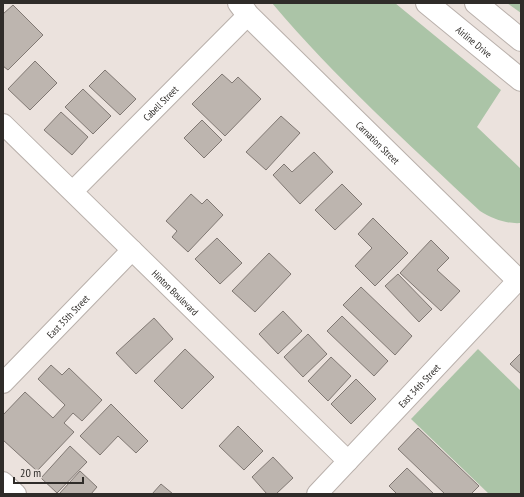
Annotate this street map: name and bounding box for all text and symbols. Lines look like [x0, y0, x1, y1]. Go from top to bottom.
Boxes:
street label: Airline Drive [453, 23, 495, 60]
street label: Cabell Street [140, 83, 181, 123]
street label: Carnation Street [353, 118, 403, 167]
street label: Hinton Boulevard [149, 267, 201, 318]
street label: East 35th Street [44, 292, 92, 341]
street label: East 34th Street [395, 361, 443, 410]
scale bar [14, 459, 83, 485]
text: 20 m [20, 465, 41, 480]

